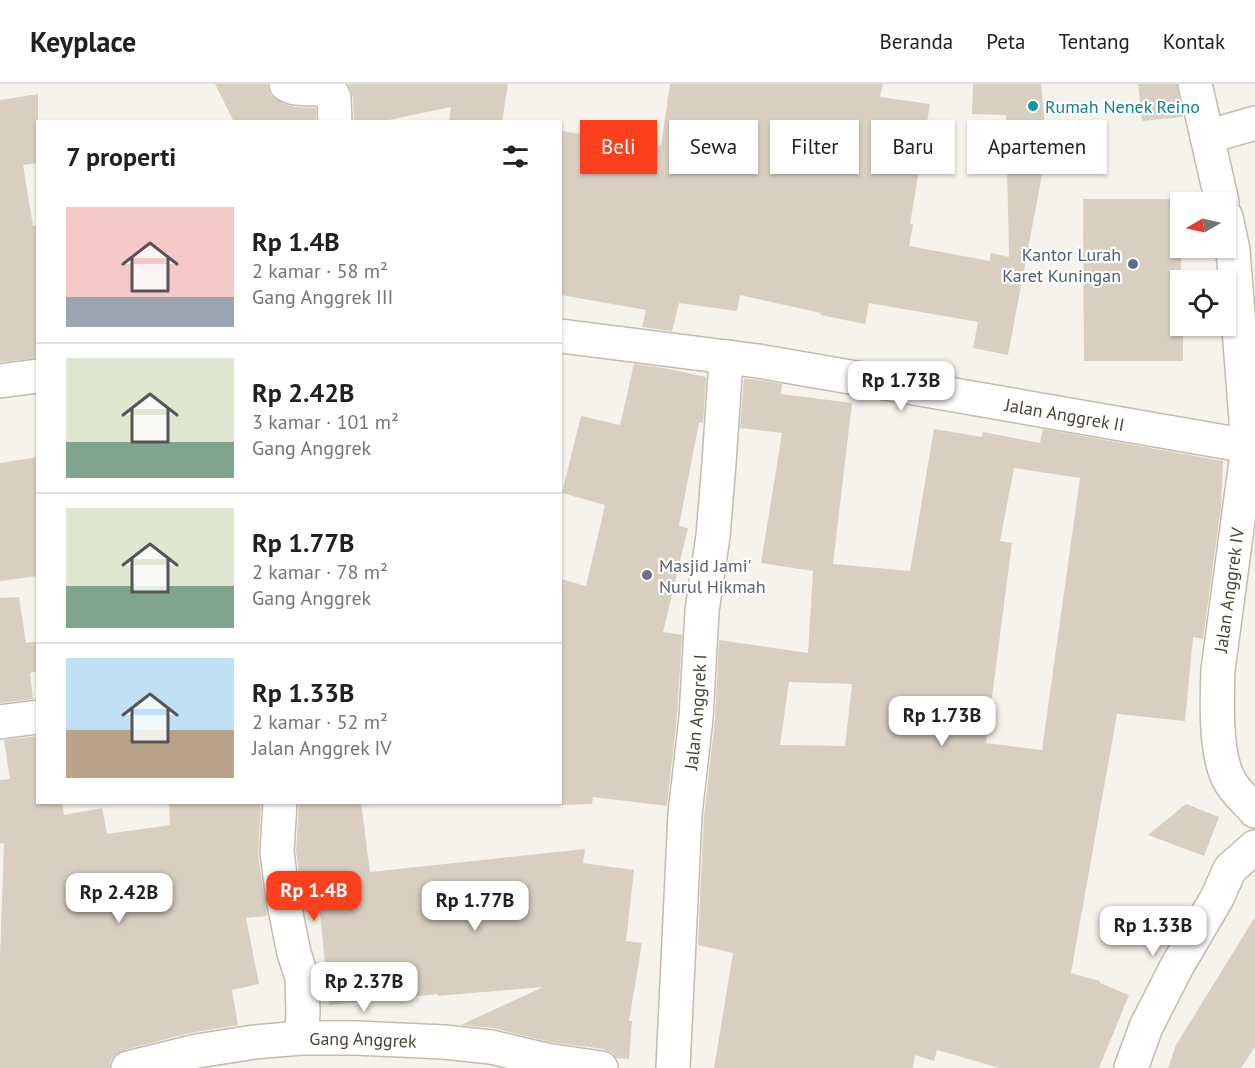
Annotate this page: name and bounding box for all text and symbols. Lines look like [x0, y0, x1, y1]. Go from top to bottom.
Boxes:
text: Keyplace [30, 23, 136, 60]
text: Beranda [880, 28, 953, 55]
text: Peta [986, 28, 1025, 55]
text: Tentang [1058, 28, 1130, 55]
text: Kontak [1163, 28, 1225, 55]
place label: Rumah Nenek Reino [1045, 95, 1200, 118]
marker: Rumah Nenek Reino [1026, 99, 1040, 113]
chip: Beli [580, 120, 657, 174]
chip: Sewa [669, 120, 758, 174]
chip: Filter [770, 120, 859, 174]
chip: Baru [871, 120, 955, 174]
chip: Apartemen [967, 120, 1107, 174]
text: 7 properti [66, 140, 176, 173]
icon: filters [499, 140, 532, 173]
north arrow [1170, 192, 1236, 258]
map controls [1170, 192, 1236, 336]
text: Rp 1.4B [252, 225, 340, 258]
icon: home [114, 231, 186, 303]
place label: Kantor Lurah Karet Kuningan [1002, 243, 1121, 287]
marker: Kantor Lurah Karet Kuningan [1126, 257, 1140, 271]
text: 2 kamar · 58 m² [252, 258, 388, 284]
button: locate [1170, 270, 1236, 336]
text: Gang Anggrek III [252, 284, 393, 310]
pin: Rp 1.73B [839, 361, 963, 412]
text: Rp 1.73B [862, 367, 940, 393]
text: Rp 2.42B [252, 376, 354, 409]
icon: home [114, 382, 186, 454]
street label: Jalan Anggrek II [1002, 392, 1126, 436]
text: 3 kamar · 101 m² [252, 409, 399, 435]
text: Gang Anggrek [252, 435, 371, 461]
street label: Jalan Anggrek IV [1209, 525, 1249, 655]
text: Rp 1.77B [252, 526, 354, 559]
icon: home [114, 532, 186, 604]
place label: Masjid Jami' Nurul Hikmah [659, 554, 766, 598]
text: 2 kamar · 78 m² [252, 559, 388, 585]
marker: Masjid Jami' Nurul Hikmah [640, 568, 654, 582]
text: Gang Anggrek [252, 585, 371, 611]
street label: Jalan Anggrek I [679, 654, 711, 772]
text: Rp 1.33B [252, 676, 354, 709]
icon: home [114, 682, 186, 754]
pin: Rp 1.73B [880, 696, 1004, 747]
text: Rp 1.73B [903, 702, 981, 728]
text: 2 kamar · 52 m² [252, 709, 388, 735]
text: Jalan Anggrek IV [252, 735, 392, 761]
pin: Rp 1.4B [259, 871, 369, 922]
pin: Rp 2.42B [57, 873, 181, 924]
text: Rp 1.4B [280, 877, 348, 903]
text: Rp 2.42B [80, 879, 158, 905]
pin: Rp 1.77B [413, 881, 537, 932]
text: Rp 1.77B [436, 887, 514, 913]
pin: Rp 1.33B [1091, 906, 1215, 957]
text: Rp 1.33B [1114, 912, 1192, 938]
pin: Rp 2.37B [302, 962, 426, 1013]
text: Rp 2.37B [325, 968, 403, 994]
street label: Gang Anggrek [309, 1026, 418, 1052]

